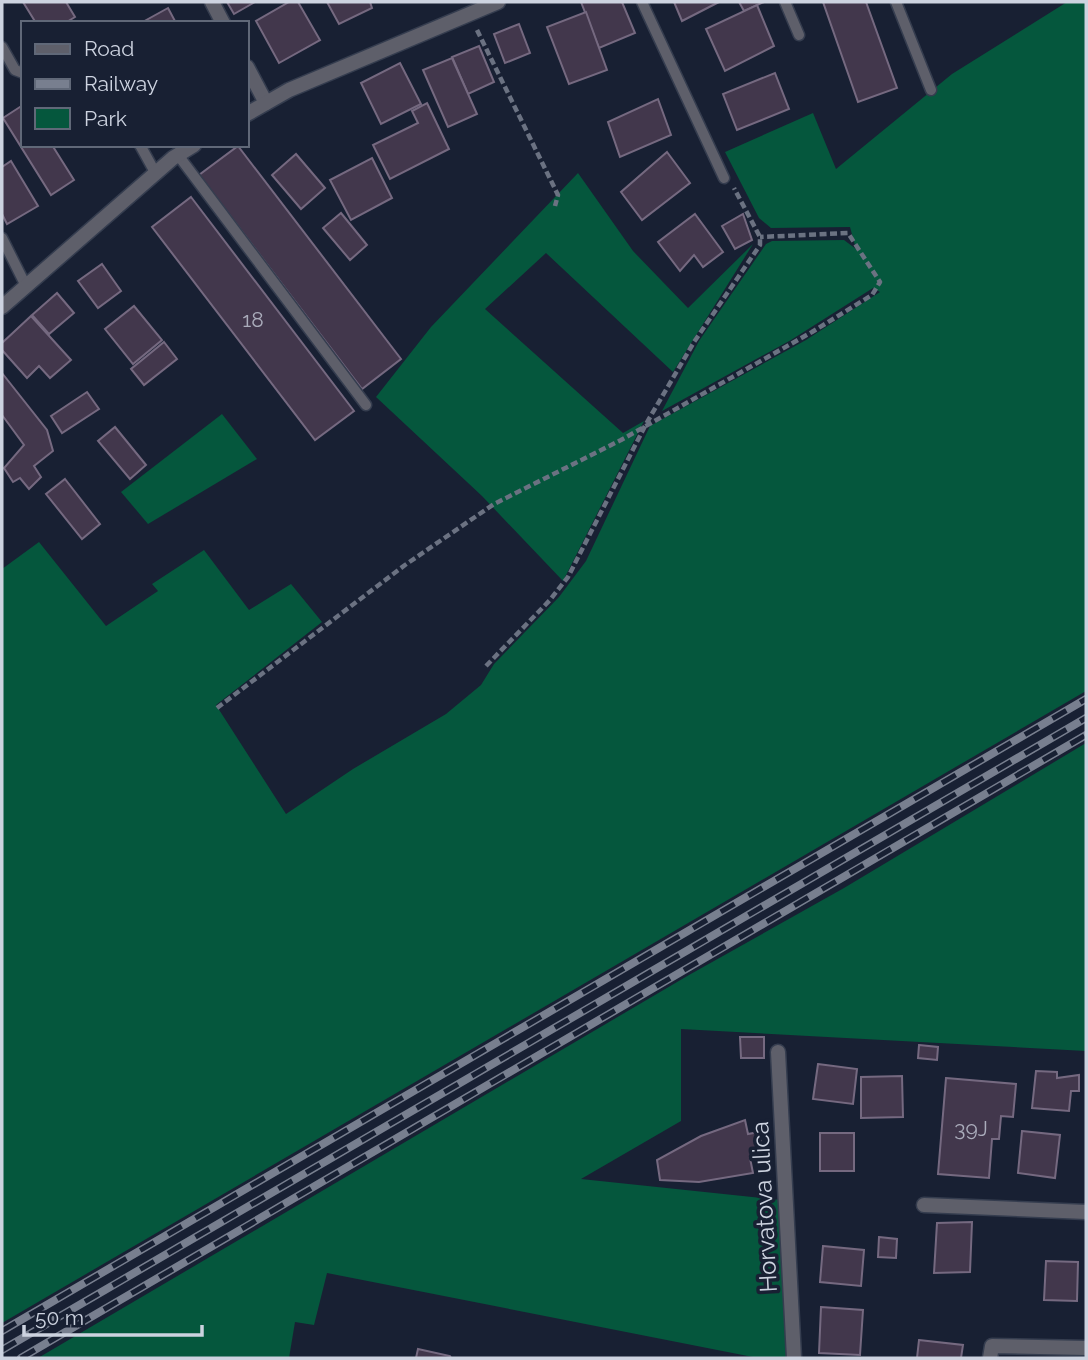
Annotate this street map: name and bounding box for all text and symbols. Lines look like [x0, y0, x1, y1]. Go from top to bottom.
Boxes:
legend [21, 21, 248, 147]
text: Road [84, 36, 134, 61]
text: Railway [84, 71, 158, 96]
text: Park [84, 106, 127, 131]
house number: 18 [242, 307, 264, 332]
house number: 39J [954, 1116, 988, 1141]
street label: Horvatova ulica [745, 1121, 783, 1293]
scale bar [24, 1294, 203, 1338]
text: 50 m [35, 1305, 84, 1330]

